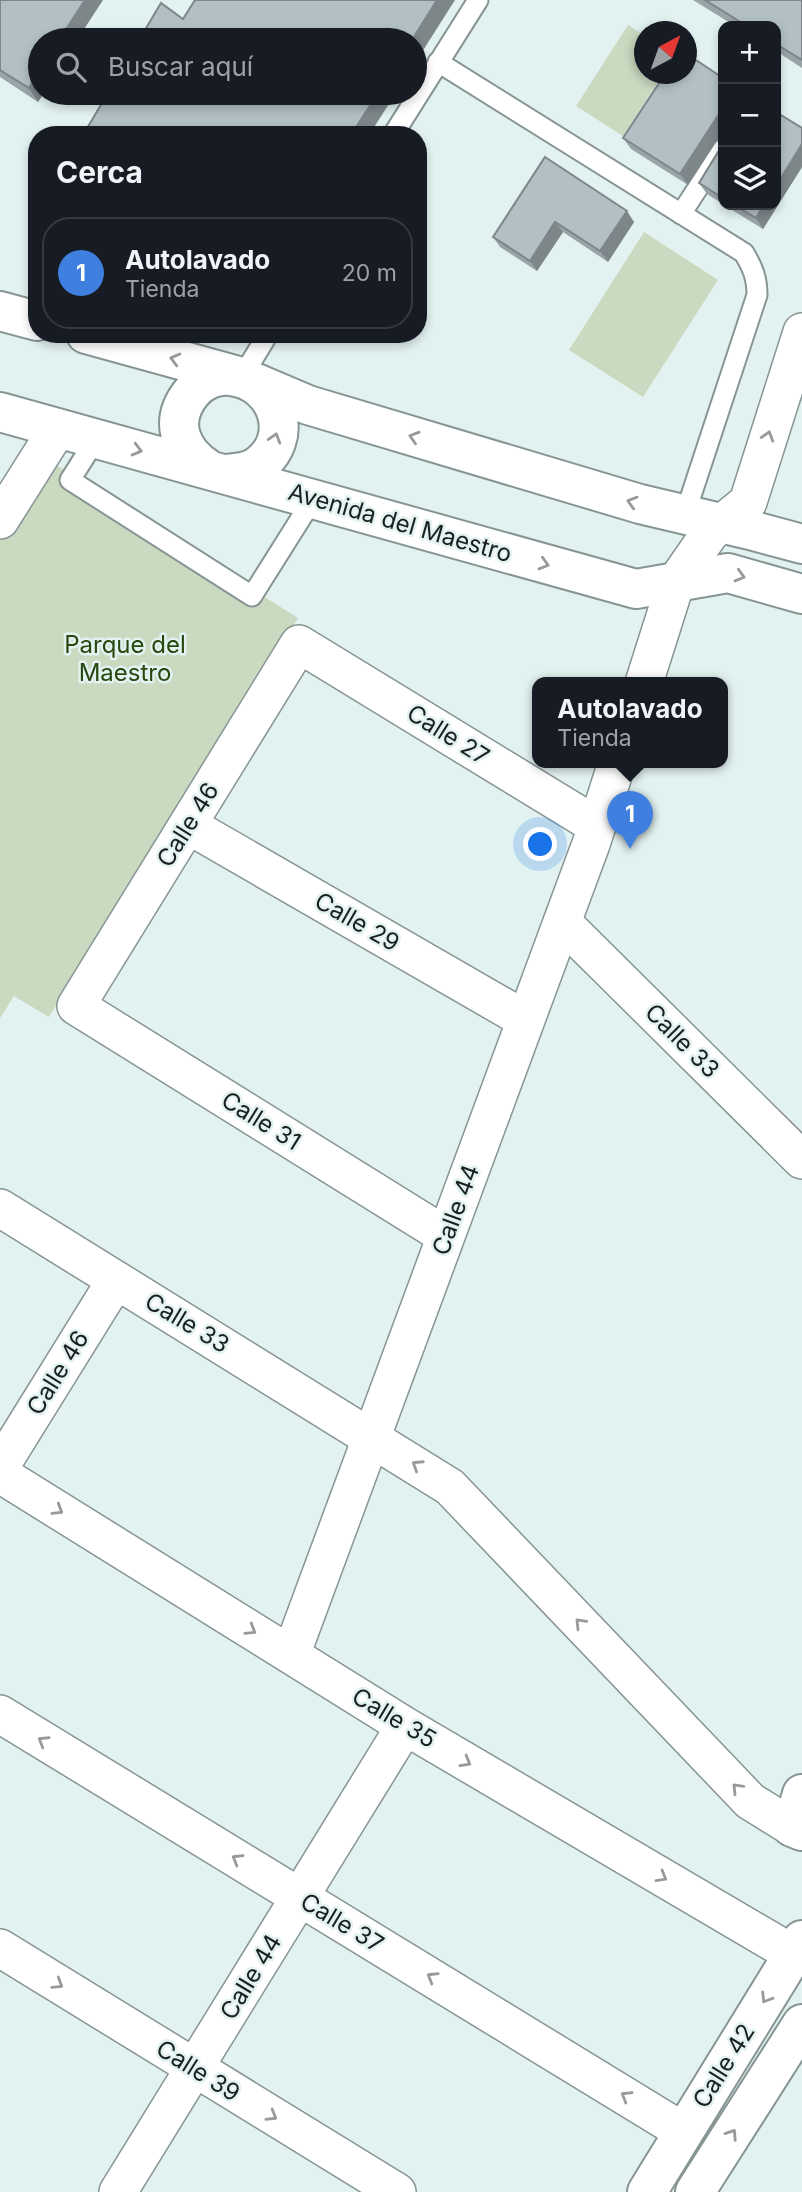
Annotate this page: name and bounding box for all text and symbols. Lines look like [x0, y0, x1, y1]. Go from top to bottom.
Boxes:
north arrow [634, 21, 697, 84]
map controls [718, 21, 781, 210]
button: + [718, 21, 781, 84]
search box [28, 28, 427, 105]
icon: search [52, 48, 90, 86]
text: Buscar aquí [108, 51, 253, 82]
button: − [718, 84, 781, 147]
button: layers [718, 147, 781, 210]
text: Cerca [56, 154, 143, 190]
text: Autolavado [125, 244, 270, 275]
text: 1 [76, 259, 86, 287]
text: 20 m [342, 259, 397, 287]
text: Tienda [125, 275, 199, 303]
one-way arrow [169, 352, 181, 367]
one-way arrow [408, 430, 420, 445]
one-way arrow [760, 431, 774, 443]
one-way arrow [266, 432, 281, 444]
one-way arrow [130, 442, 142, 456]
street label: Avenida del Maestro [285, 477, 515, 568]
one-way arrow [626, 495, 638, 510]
one-way arrow [538, 555, 550, 570]
one-way arrow [734, 568, 746, 583]
park label: Parque del Maestro [64, 630, 186, 687]
popup [532, 677, 728, 768]
text: Autolavado [557, 693, 703, 724]
street label: Calle 27 [402, 698, 495, 771]
text: Tienda [557, 724, 632, 752]
street label: Calle 46 [150, 777, 225, 872]
pin: 1 [607, 791, 653, 849]
your location [523, 827, 557, 861]
street label: Calle 29 [310, 886, 405, 957]
street label: Calle 33 [639, 998, 725, 1084]
street label: Calle 31 [216, 1085, 306, 1156]
street label: Calle 44 [426, 1161, 485, 1259]
street label: Calle 33 [140, 1286, 235, 1359]
street label: Calle 46 [20, 1325, 95, 1420]
one-way arrow [412, 1461, 425, 1474]
one-way arrow [50, 1501, 63, 1514]
one-way arrow [576, 1618, 589, 1631]
one-way arrow [243, 1622, 256, 1635]
street label: Calle 35 [347, 1681, 441, 1754]
one-way arrow [38, 1736, 51, 1749]
one-way arrow [459, 1754, 471, 1767]
one-way arrow [733, 1783, 746, 1796]
one-way arrow [232, 1854, 245, 1867]
one-way arrow [655, 1869, 668, 1882]
street label: Calle 37 [295, 1887, 389, 1959]
street label: Calle 44 [214, 1929, 287, 2025]
one-way arrow [426, 1973, 439, 1986]
one-way arrow [50, 1975, 63, 1988]
one-way arrow [762, 1991, 775, 2004]
street label: Calle 42 [687, 2018, 761, 2113]
street label: Calle 39 [151, 2034, 245, 2108]
one-way arrow [620, 2091, 633, 2104]
one-way arrow [265, 2108, 278, 2121]
one-way arrow [723, 2129, 736, 2142]

